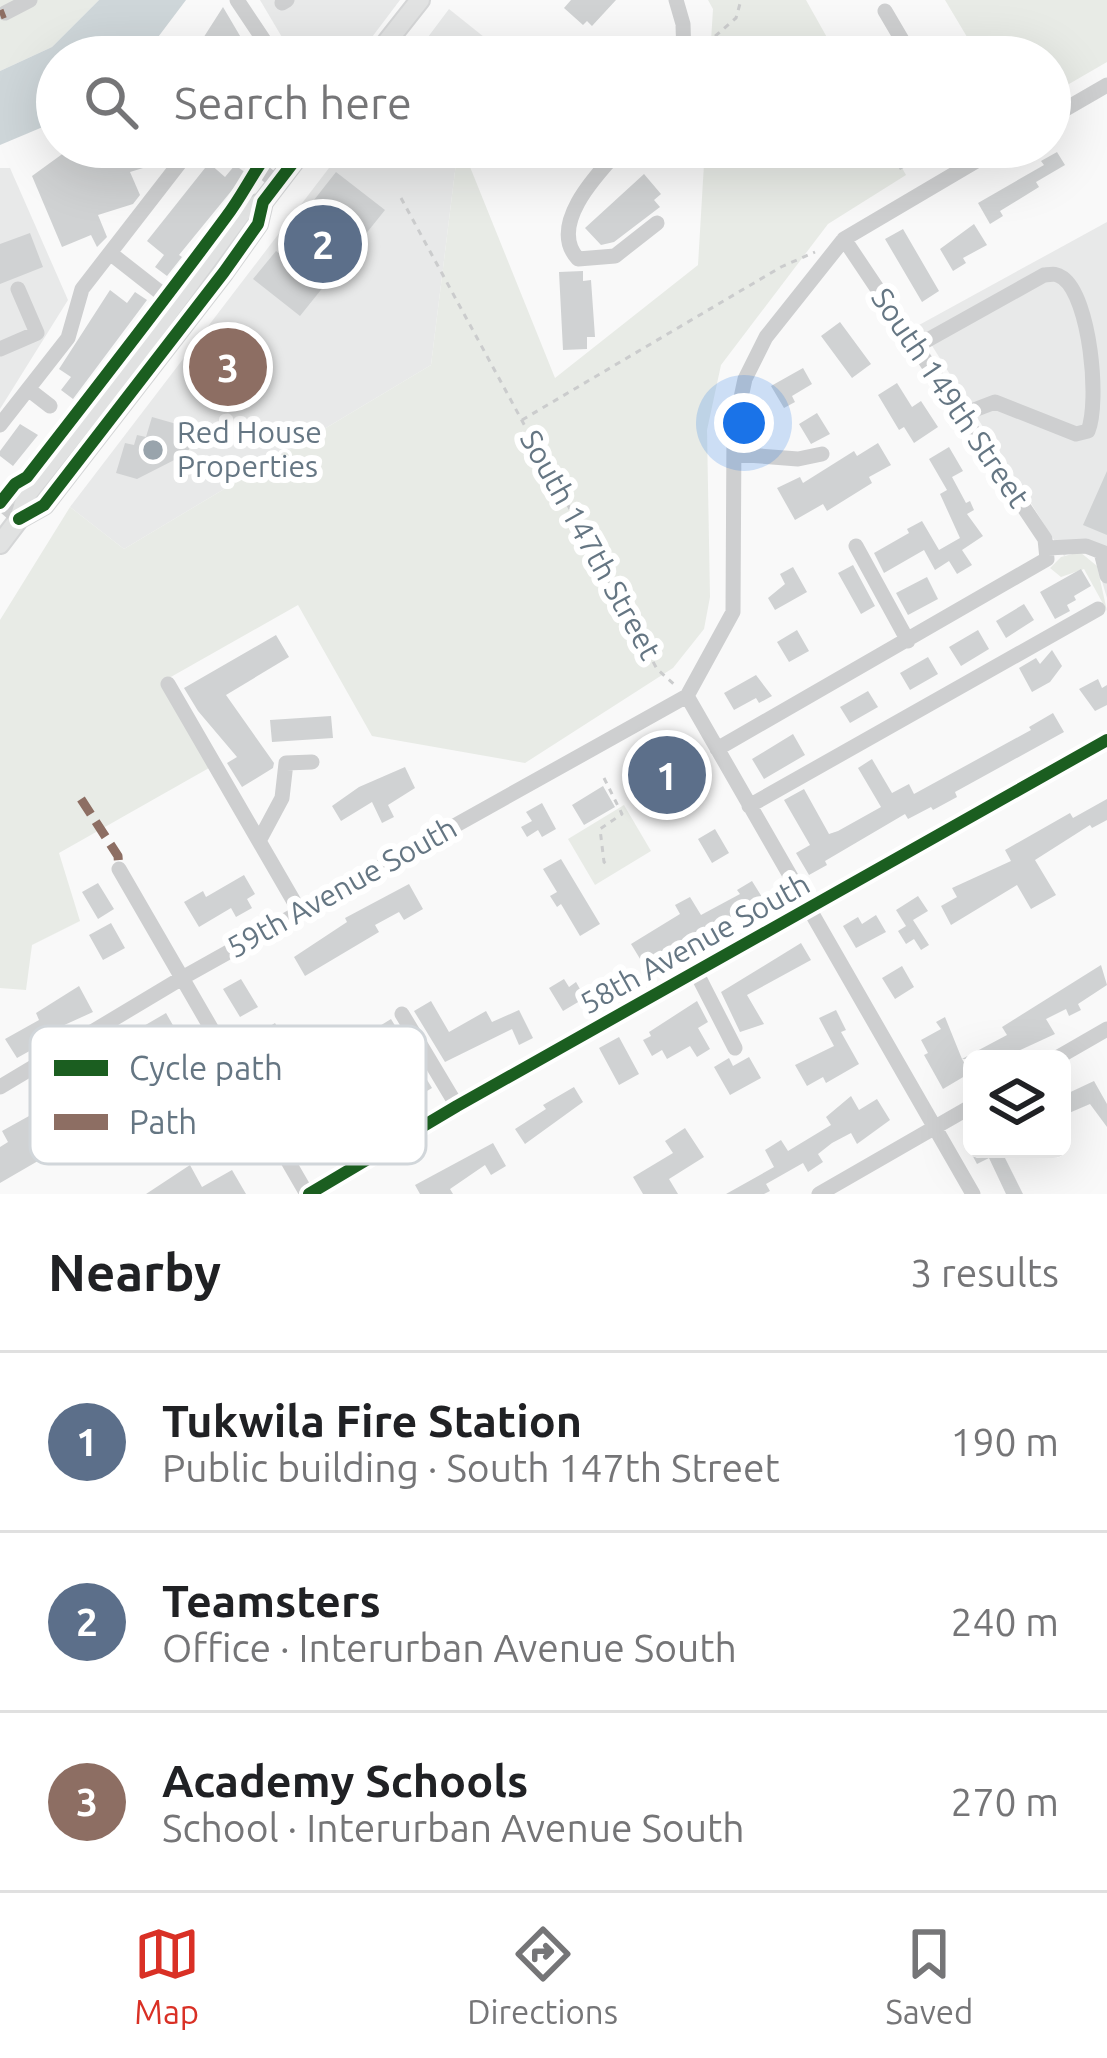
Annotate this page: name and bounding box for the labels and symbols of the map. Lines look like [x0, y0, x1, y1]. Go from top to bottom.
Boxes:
pin: 2 [284, 199, 362, 289]
street label: South 149th Street [865, 282, 1037, 513]
pin: 3 [189, 322, 267, 412]
your location [714, 393, 774, 453]
place label: Red House Properties [177, 415, 322, 483]
street label: South 147th Street [514, 424, 668, 665]
marker: Red House Properties [140, 437, 166, 463]
pin: 1 [628, 730, 706, 820]
street label: 59th Avenue South [221, 810, 462, 964]
street label: 58th Avenue South [574, 866, 815, 1020]
legend [30, 1026, 426, 1164]
text: Cycle path [129, 1049, 283, 1086]
text: Path [129, 1103, 197, 1140]

